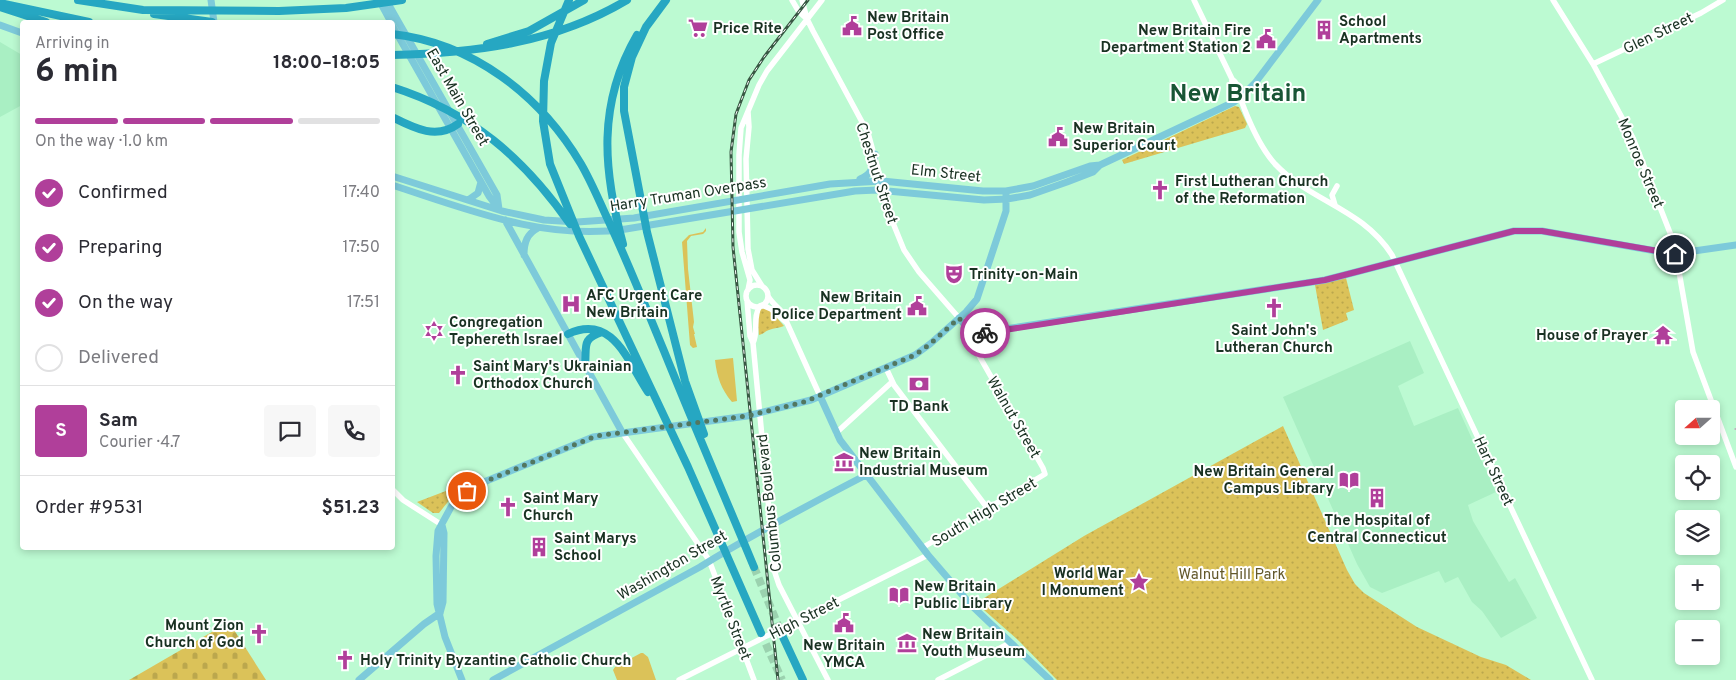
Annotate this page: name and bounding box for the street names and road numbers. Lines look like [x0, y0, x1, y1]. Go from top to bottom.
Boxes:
street label: Glen Street [1620, 9, 1697, 59]
street label: East Main Street [421, 46, 492, 150]
street label: Monroe Street [1612, 116, 1667, 211]
street label: Chestnut Street [850, 120, 901, 227]
street label: Elm Street [910, 161, 982, 188]
street label: Harry Truman Overpass [609, 174, 768, 217]
street label: Walnut Street [982, 373, 1044, 462]
street label: Columbus Boulevard [754, 433, 787, 573]
street label: Hart Street [1468, 434, 1517, 509]
street label: South High Street [929, 475, 1041, 552]
street label: Washington Street [614, 527, 731, 605]
street label: Myrtle Street [705, 574, 754, 663]
street label: High Street [766, 594, 843, 645]

